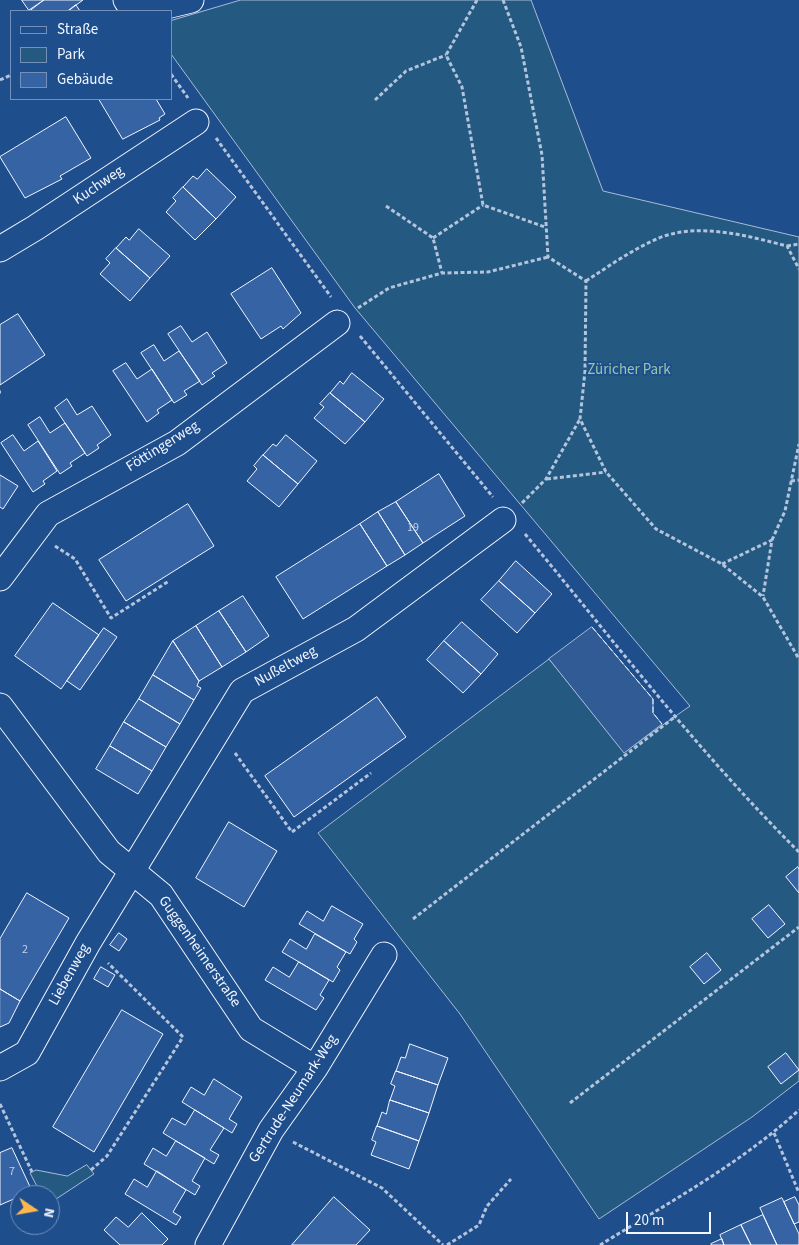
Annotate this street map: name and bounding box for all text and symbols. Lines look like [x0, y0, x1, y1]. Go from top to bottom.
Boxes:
legend [10, 10, 172, 100]
text: Straße [57, 19, 98, 40]
text: Park [57, 44, 85, 65]
text: Gebäude [57, 69, 113, 90]
street label: Kuchweg [70, 163, 128, 209]
park label: Züricher Park [587, 362, 671, 380]
street label: Föttingerweg [123, 417, 203, 477]
house number: 19 [407, 521, 419, 535]
street label: Nußeltweg [252, 643, 320, 691]
street label: Guggenheimerstraße [154, 893, 244, 1011]
street label: Liebenweg [46, 941, 94, 1009]
house number: 2 [22, 943, 28, 957]
street label: Gertrude-Neumark-Weg [246, 1031, 342, 1167]
house number: 7 [9, 1165, 15, 1179]
north arrow [10, 1185, 60, 1235]
scale bar [629, 1202, 714, 1234]
text: N [38, 1206, 59, 1220]
text: 20 m [634, 1210, 664, 1231]

